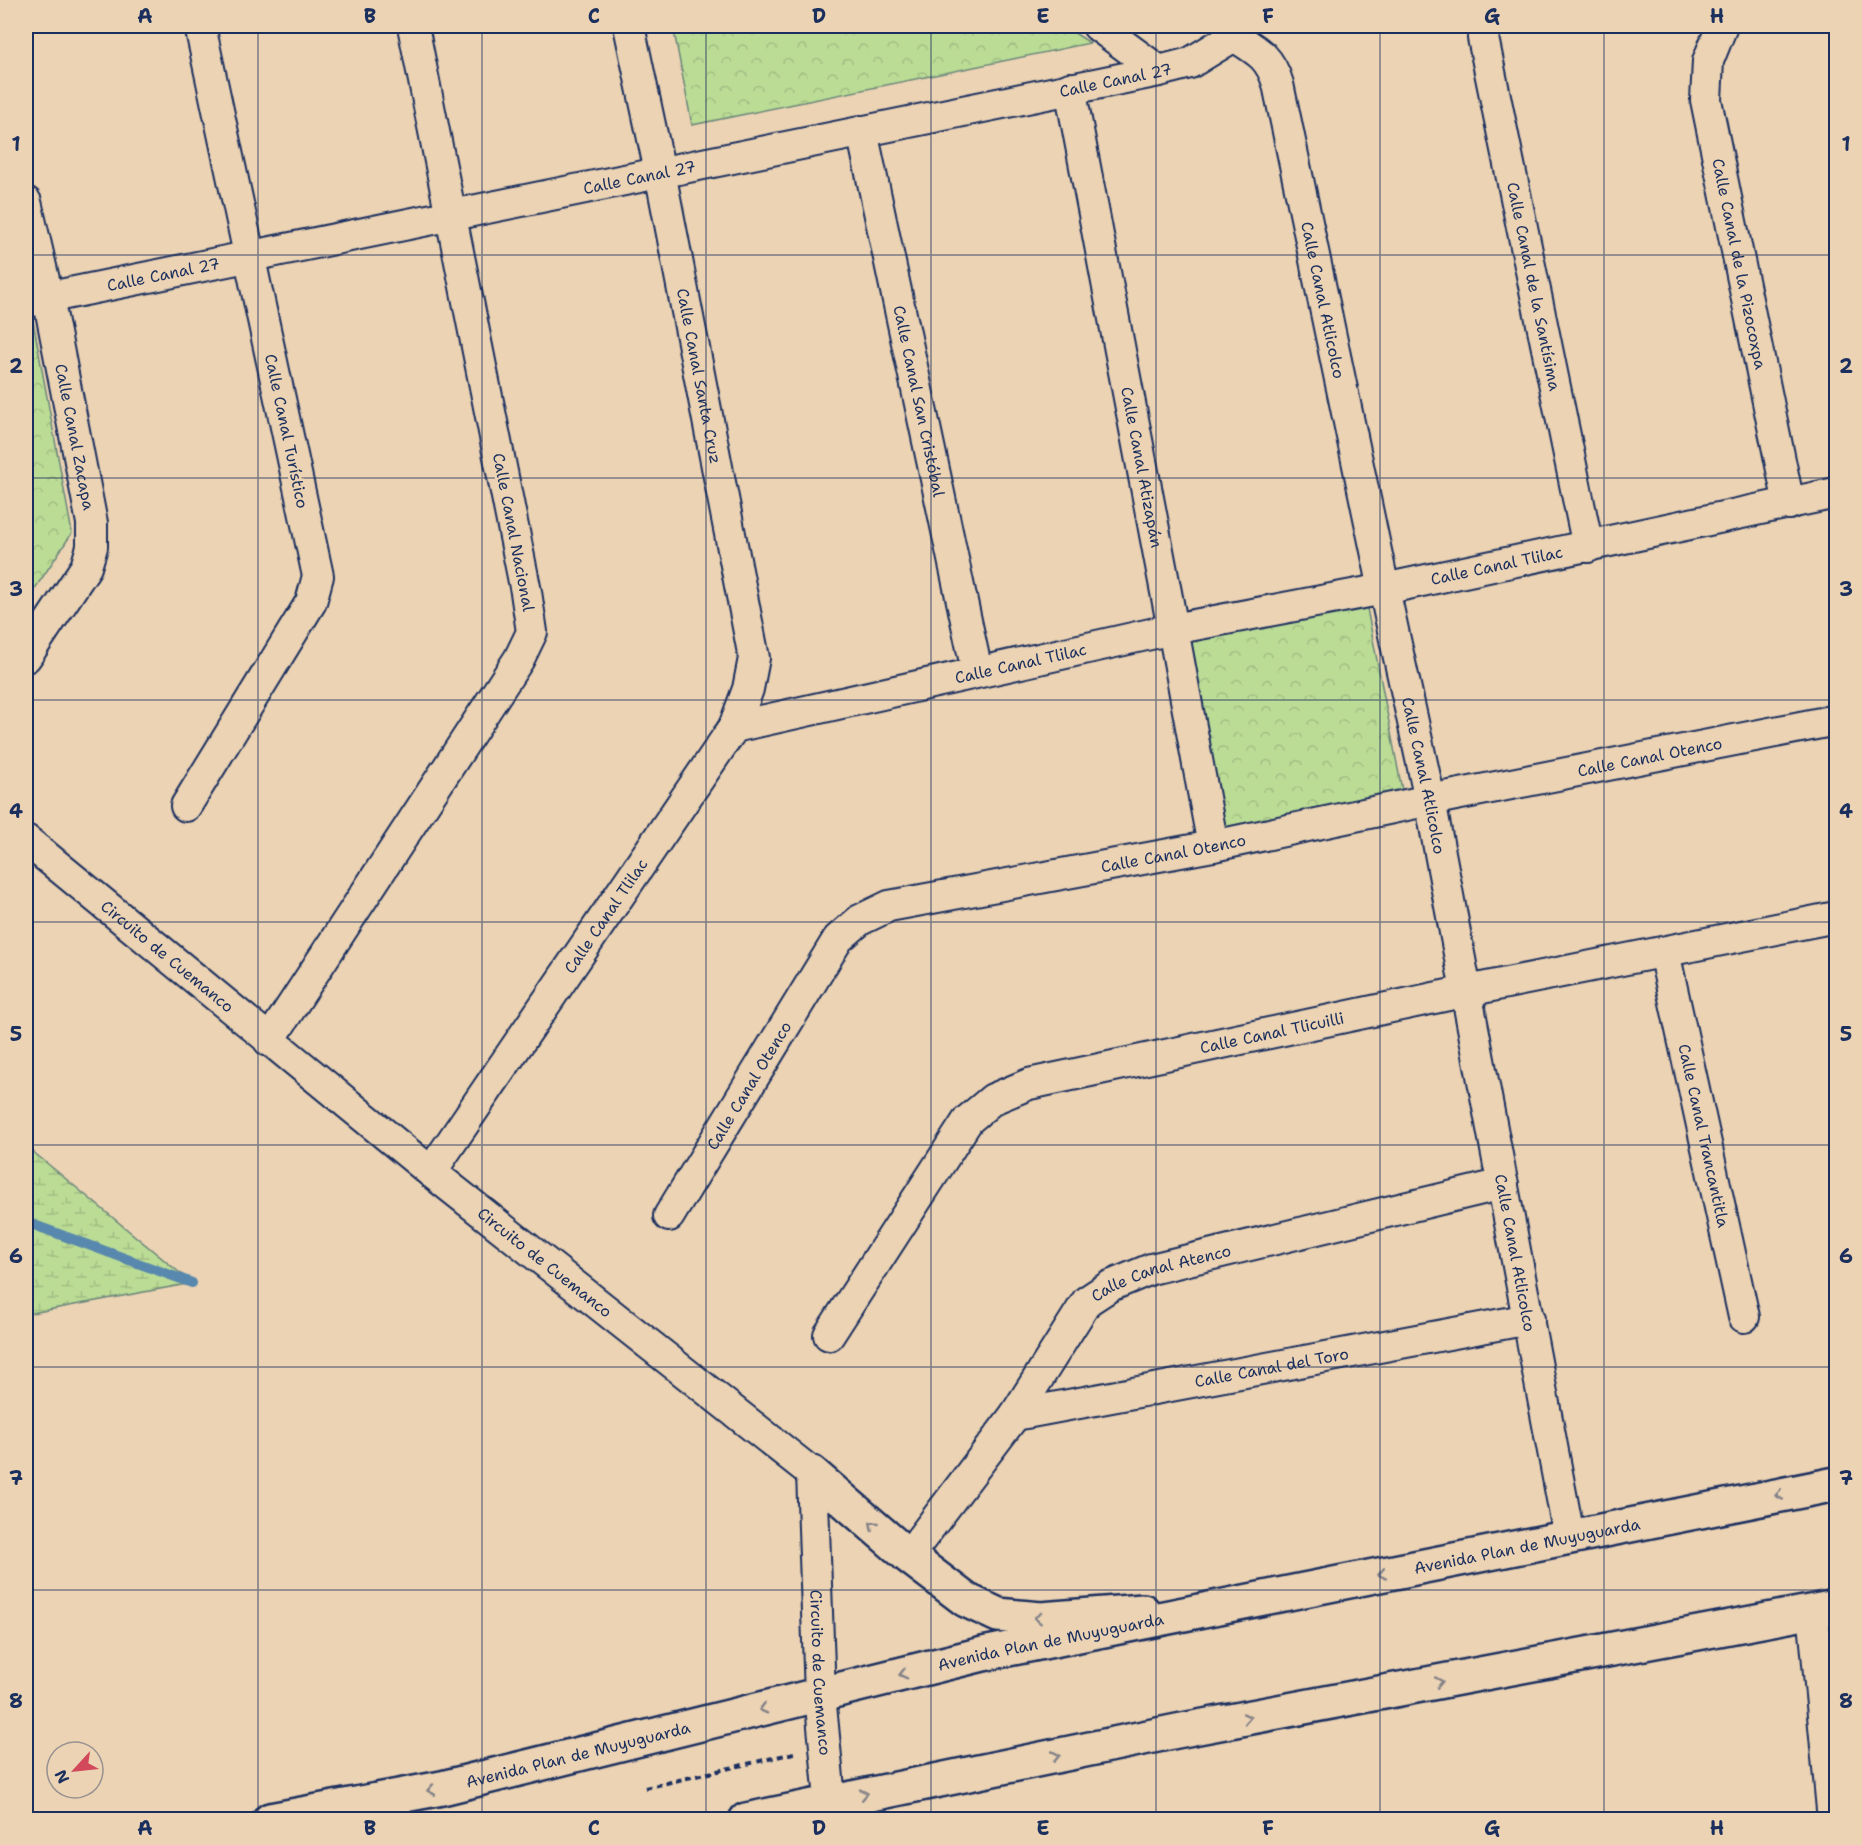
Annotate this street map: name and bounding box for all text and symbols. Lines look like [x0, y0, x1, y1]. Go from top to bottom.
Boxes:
text: A [137, 3, 153, 29]
text: B [364, 3, 376, 29]
text: C [588, 3, 600, 29]
text: D [812, 3, 826, 29]
text: E [1036, 3, 1050, 29]
text: F [1262, 3, 1274, 29]
text: G [1484, 3, 1500, 29]
text: H [1710, 3, 1724, 29]
street label: Calle Canal 27 [1058, 58, 1174, 102]
text: 1 [11, 131, 21, 157]
text: 1 [1841, 131, 1851, 157]
street label: Calle Canal 27 [581, 156, 698, 199]
street label: Calle Canal de la Pizocoxpa [1707, 157, 1771, 371]
street label: Calle Canal de la Santísima [1502, 180, 1566, 393]
street label: Calle Canal Atlicolco [1296, 220, 1350, 381]
street label: Calle Canal 27 [105, 253, 221, 296]
street label: Calle Canal Santa Cruz [672, 287, 726, 466]
street label: Calle Canal San Cristóbal [888, 303, 950, 499]
street label: Calle Canal Turístico [260, 352, 313, 510]
text: 2 [9, 353, 23, 379]
text: 2 [1839, 353, 1853, 379]
street label: Calle Canal Zacapa [50, 362, 99, 512]
street label: Calle Canal Atizapán [1116, 385, 1167, 550]
street label: Calle Canal Nacional [488, 451, 539, 613]
street label: Calle Canal Tlilac [1429, 541, 1565, 590]
text: 3 [9, 576, 23, 602]
text: 3 [1839, 576, 1853, 602]
street label: Calle Canal Tlilac [953, 639, 1089, 688]
street label: Calle Canal Atlicolco [1397, 695, 1450, 856]
street label: Calle Canal Otenco [1576, 733, 1724, 782]
text: 4 [9, 798, 23, 824]
text: 4 [1839, 798, 1853, 824]
street label: Calle Canal Otenco [1099, 829, 1248, 878]
street label: Calle Canal Tlilac [559, 855, 652, 978]
street label: Circuito de Cuemanco [96, 896, 238, 1017]
street label: Calle Canal Tlicuilli [1198, 1007, 1346, 1058]
street label: Calle Canal Otenco [702, 1017, 796, 1154]
text: 5 [10, 1021, 22, 1047]
text: 5 [1840, 1021, 1852, 1047]
street label: Calle Canal Trancantitla [1673, 1042, 1734, 1230]
street label: Calle Canal Atlicolco [1490, 1172, 1540, 1333]
street label: Circuito de Cuemanco [473, 1203, 616, 1322]
street label: Calle Canal Atenco [1087, 1240, 1233, 1307]
text: 6 [9, 1243, 23, 1269]
text: 6 [1839, 1243, 1853, 1269]
street label: Calle Canal del Toro [1193, 1343, 1350, 1392]
text: 7 [9, 1465, 23, 1491]
text: 7 [1839, 1465, 1853, 1491]
one-way arrow [1774, 1488, 1784, 1501]
street label: Avenida Plan de Muyuguarda [1412, 1513, 1642, 1579]
one-way arrow [869, 1522, 880, 1533]
one-way arrow [1377, 1567, 1387, 1580]
street label: Circuito de Cuemanco [805, 1589, 836, 1756]
street label: Avenida Plan de Muyuguarda [935, 1608, 1166, 1676]
one-way arrow [1034, 1612, 1043, 1625]
one-way arrow [899, 1667, 909, 1680]
one-way arrow [1433, 1676, 1443, 1689]
text: 8 [9, 1688, 23, 1714]
text: 8 [1839, 1688, 1853, 1714]
one-way arrow [758, 1701, 768, 1714]
one-way arrow [1242, 1712, 1252, 1725]
street label: Avenida Plan de Muyuguarda [464, 1717, 692, 1793]
north arrow [45, 1740, 105, 1800]
one-way arrow [1050, 1750, 1060, 1763]
text: N [50, 1766, 74, 1787]
one-way arrow [426, 1783, 436, 1796]
one-way arrow [859, 1788, 869, 1801]
text: A [137, 1815, 153, 1841]
text: B [364, 1815, 376, 1841]
text: C [588, 1815, 600, 1841]
text: D [812, 1815, 826, 1841]
text: E [1036, 1815, 1050, 1841]
text: F [1262, 1815, 1274, 1841]
text: G [1484, 1815, 1500, 1841]
text: H [1710, 1815, 1724, 1841]

